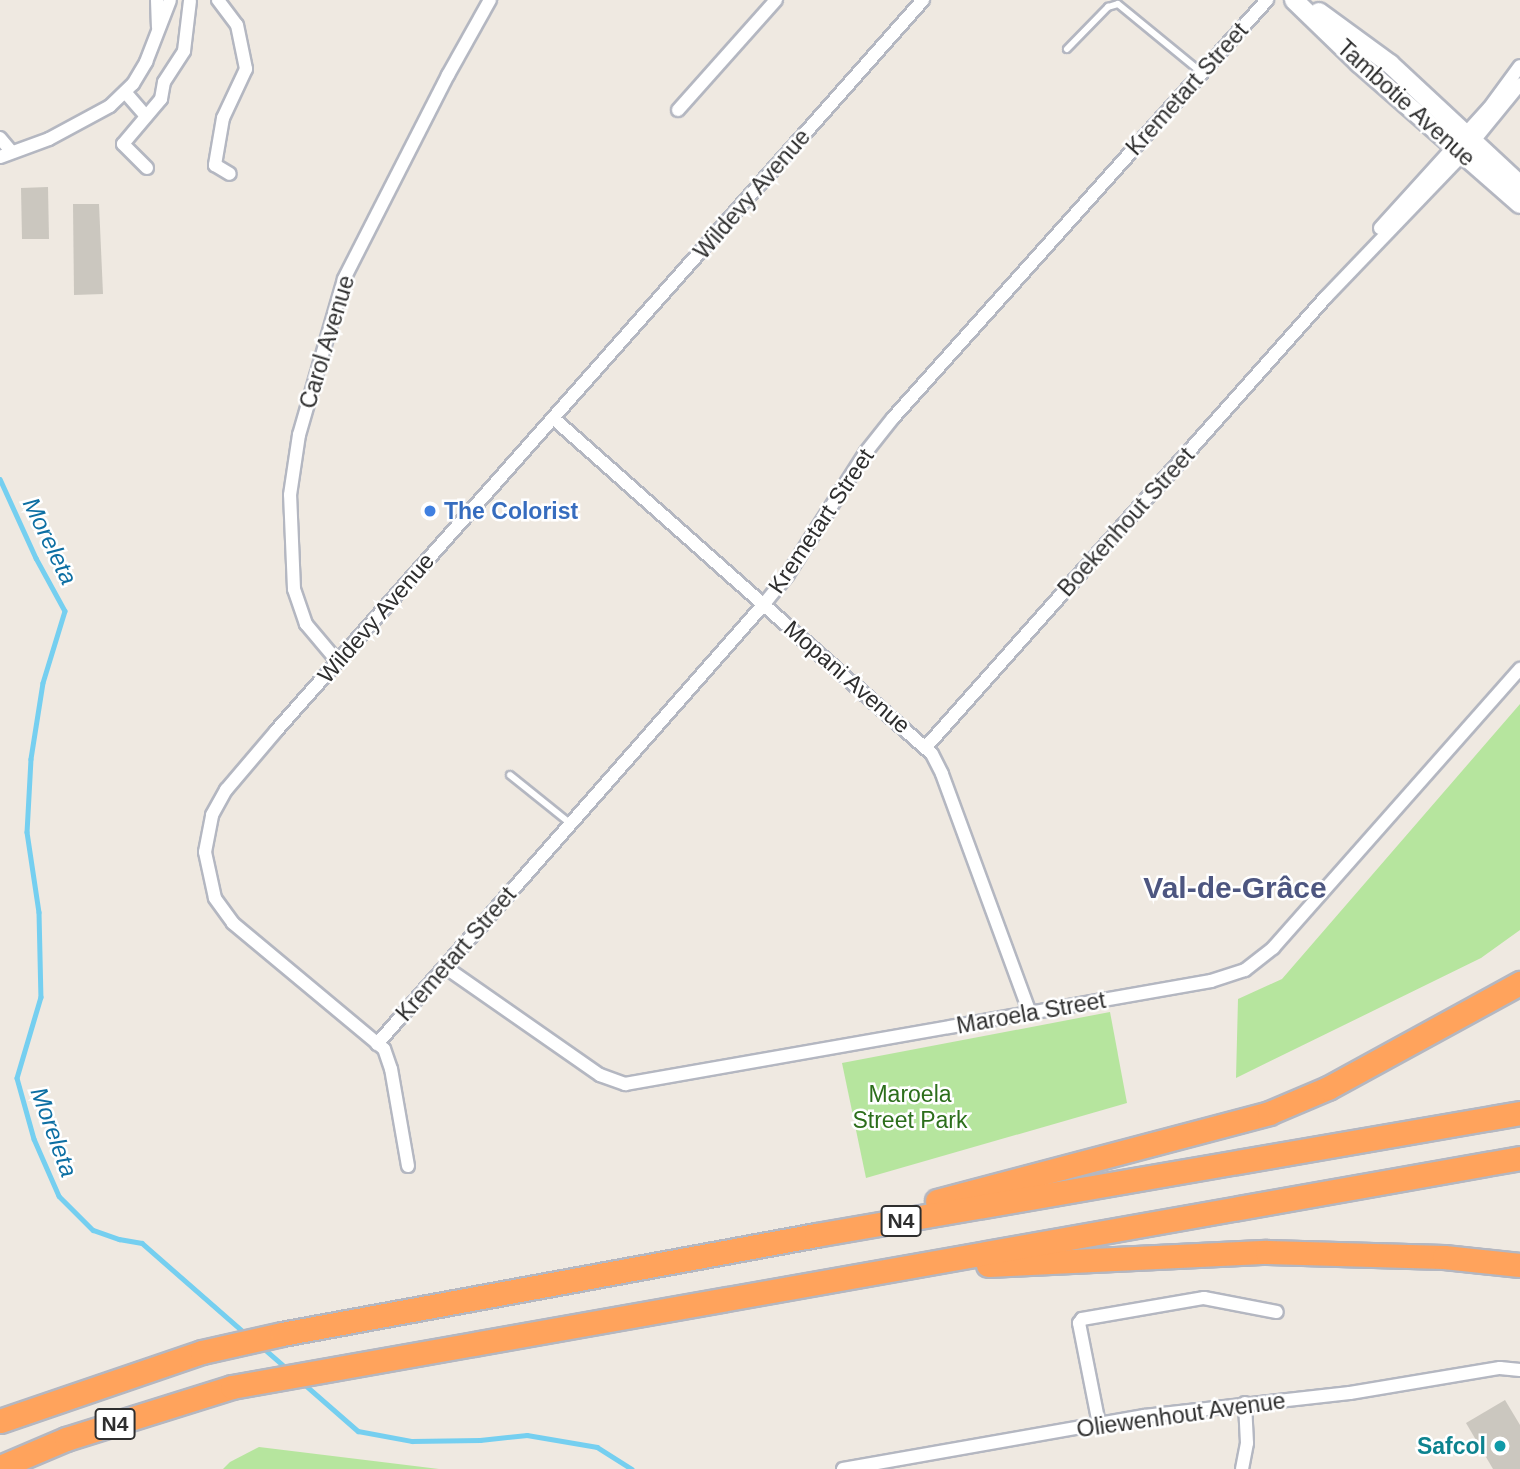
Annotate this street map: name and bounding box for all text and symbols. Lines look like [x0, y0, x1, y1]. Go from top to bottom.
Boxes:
street label: Kremetart Street [1120, 17, 1254, 161]
street label: Tambotie Avenue [1331, 33, 1481, 173]
street label: Wildevy Avenue [688, 123, 816, 265]
street label: Carol Avenue [293, 272, 361, 412]
street label: Boekenhout Street [1052, 442, 1200, 602]
street label: Kremetart Street [762, 443, 880, 599]
water label: Moreleta [17, 493, 83, 589]
place label: The Colorist [444, 497, 578, 525]
marker: The Colorist [422, 503, 438, 519]
street label: Wildevy Avenue [312, 547, 440, 689]
street label: Mopani Avenue [778, 614, 916, 740]
district label: Val-de-Grâce [1143, 870, 1327, 906]
street label: Kremetart Street [390, 881, 522, 1027]
street label: Maroela Street [954, 986, 1108, 1040]
park label: Maroela Street Park [852, 1080, 968, 1134]
water label: Moreleta [25, 1083, 83, 1181]
road number: N4 [880, 1204, 922, 1238]
street label: Oliewenhout Avenue [1074, 1387, 1288, 1443]
road number: N4 [94, 1406, 136, 1442]
place label: Safcol [1417, 1432, 1486, 1460]
marker: Safcol [1492, 1438, 1508, 1454]

